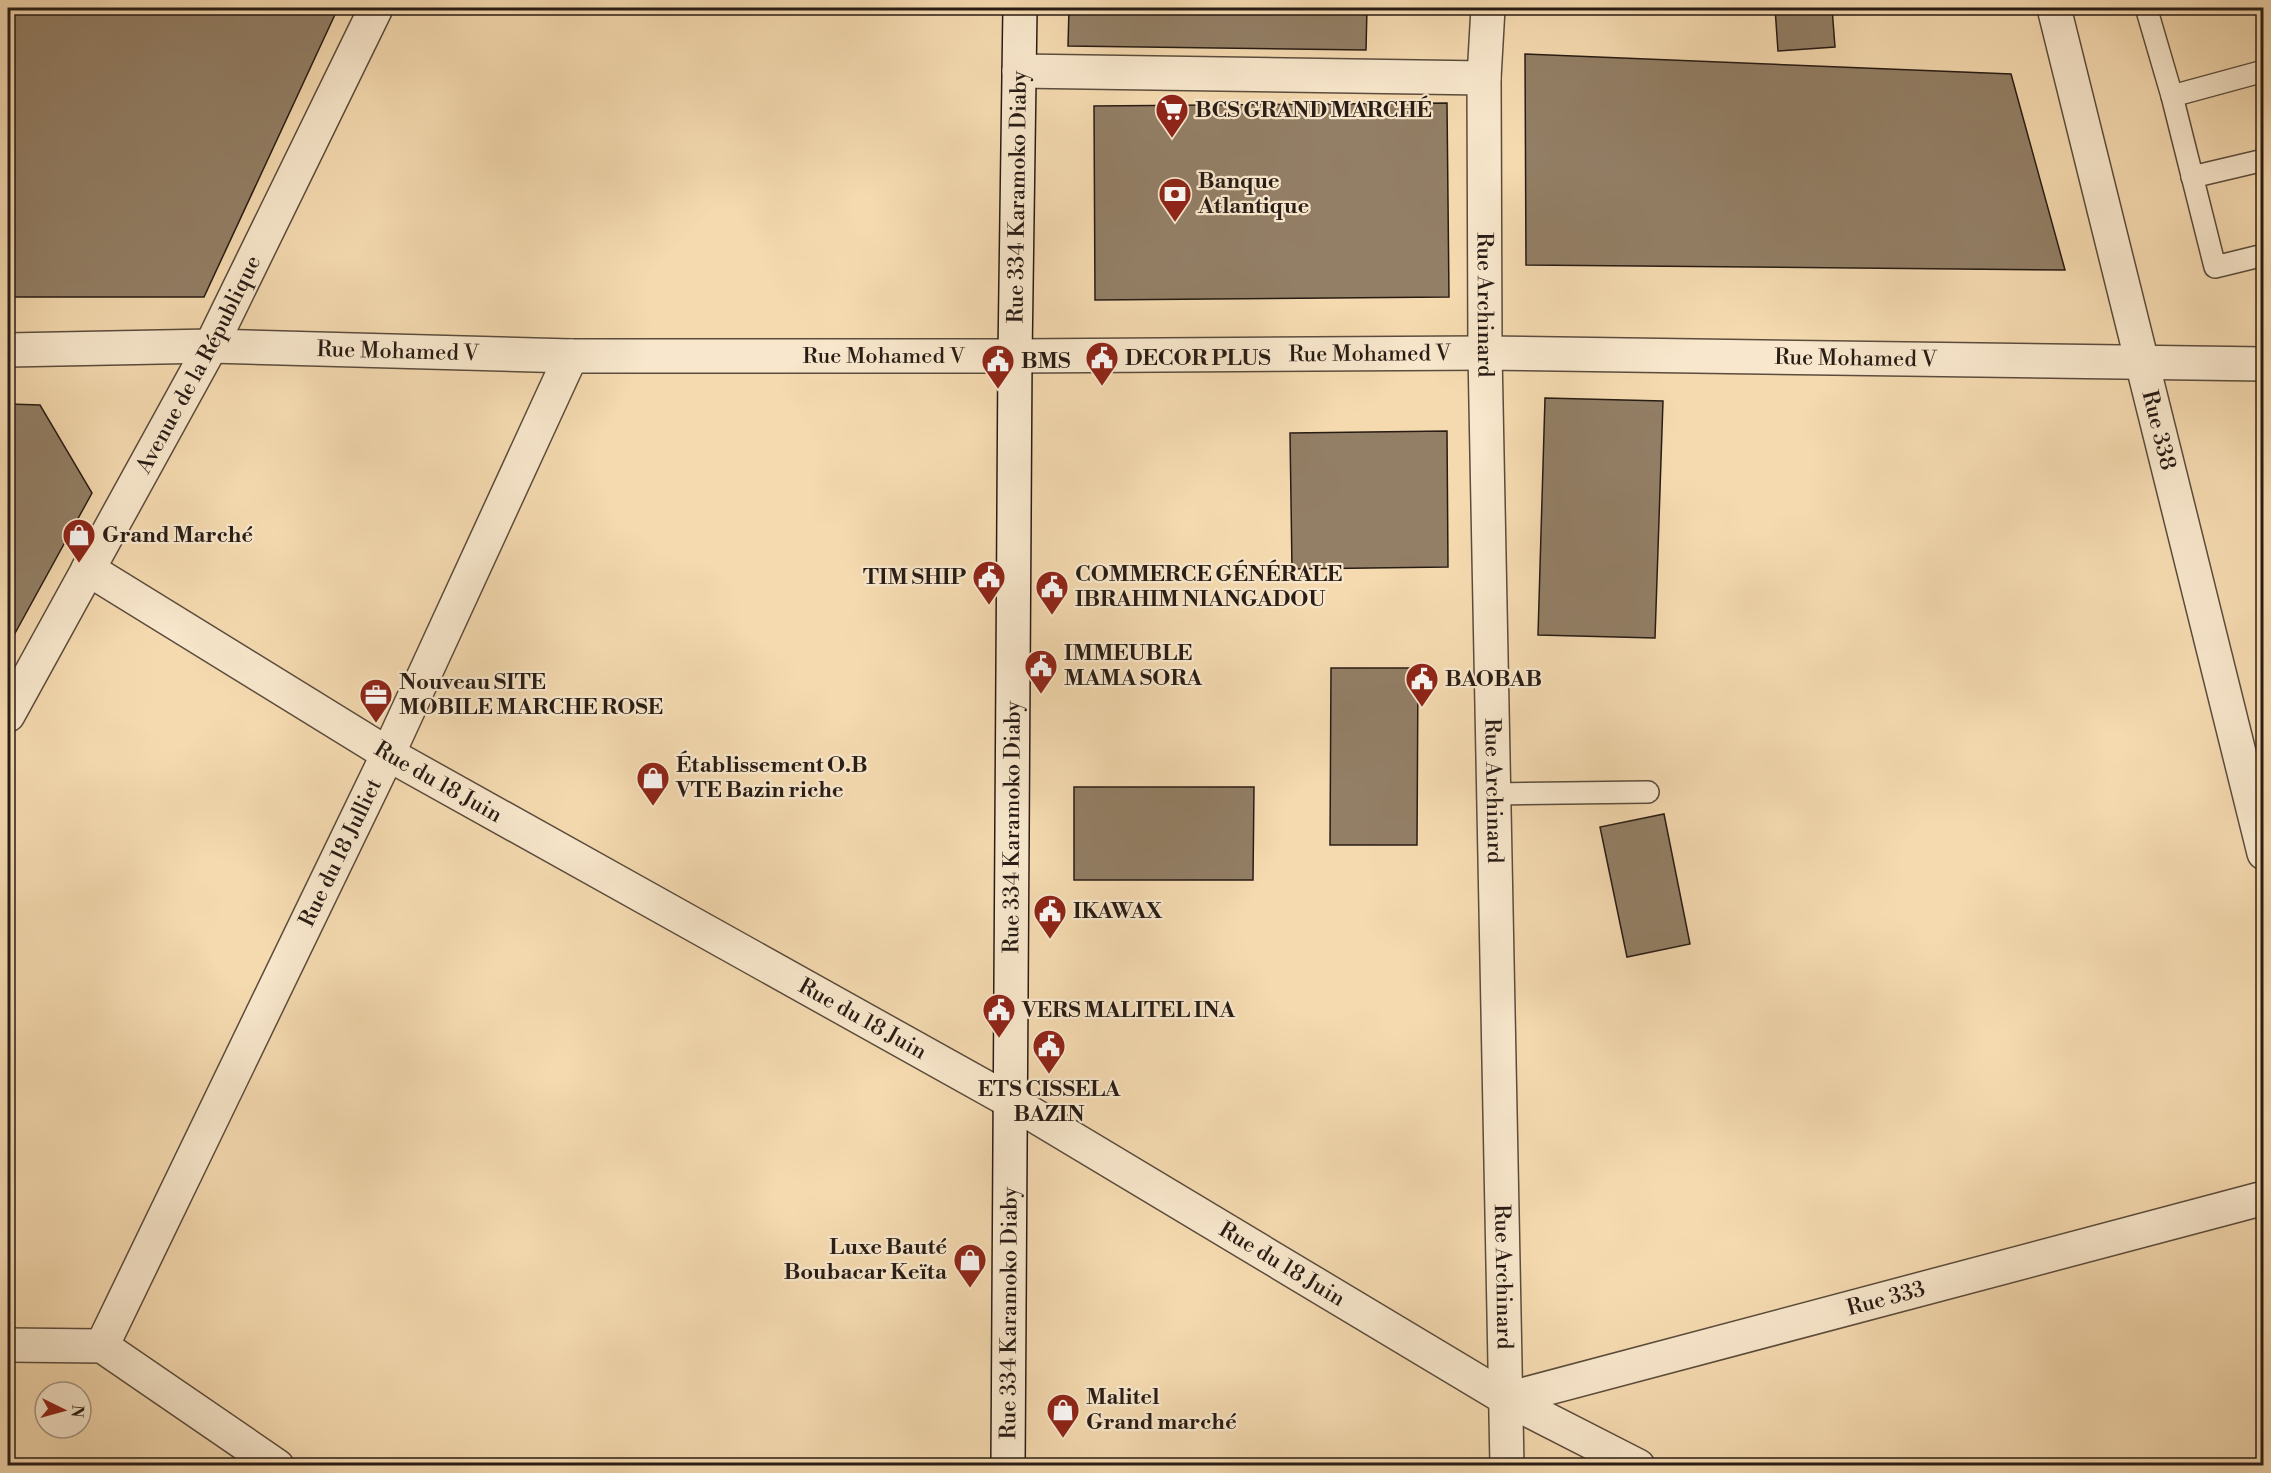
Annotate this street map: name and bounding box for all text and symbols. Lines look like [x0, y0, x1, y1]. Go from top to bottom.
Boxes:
street label: Rue 334 Karamoko Diaby [1002, 70, 1033, 324]
supermarket icon: BCS GRAND MARCHÉ [1154, 92, 1190, 139]
place label: BCS GRAND MARCHÉ [1195, 95, 1432, 124]
place label: Banque Atlantique [1197, 168, 1310, 220]
bank icon: Banque Atlantique [1157, 176, 1193, 223]
street label: Rue Archinard [1471, 232, 1499, 378]
street label: Avenue de la République [130, 251, 267, 479]
street label: Rue Mohamed V [316, 335, 480, 367]
public building icon: DECOR PLUS [1084, 340, 1120, 387]
street label: Rue Mohamed V [1288, 340, 1452, 368]
street label: Rue Mohamed V [802, 343, 965, 370]
public building icon: BMS [980, 343, 1016, 390]
street label: Rue Mohamed V [1774, 344, 1938, 373]
place label: DECOR PLUS [1125, 345, 1271, 372]
place label: BMS [1021, 348, 1070, 375]
street label: Rue 338 [2136, 387, 2182, 473]
shop icon: Grand Marché [61, 517, 97, 564]
place label: Grand Marché [102, 522, 253, 549]
public building icon: TIM SHIP [971, 559, 1007, 606]
place label: COMMERCE GÉNÉRALE IBRAHIM NIANGADOU [1075, 559, 1342, 613]
place label: TIM SHIP [863, 564, 967, 591]
public building icon: COMMERCE GÉNÉRALE IBRAHIM NIANGADOU [1034, 569, 1070, 616]
place label: IMMEUBLE MAMA SORA [1064, 640, 1203, 692]
public building icon: IMMEUBLE MAMA SORA [1023, 648, 1059, 695]
public building icon: BAOBAB [1404, 661, 1440, 708]
place label: BAOBAB [1445, 666, 1542, 693]
place label: Nouveau SITE MOBILE MARCHE ROSE [399, 669, 663, 721]
office icon: Nouveau SITE MOBILE MARCHE ROSE [358, 677, 394, 724]
street label: Rue 334 Karamoko Diaby [998, 700, 1026, 953]
street label: Rue Archinard [1479, 718, 1509, 864]
street label: Rue du 18 Juin [369, 735, 507, 829]
place label: Établissement O.B VTE Bazin riche [675, 750, 867, 804]
shop icon: Établissement O.B VTE Bazin riche [635, 760, 671, 807]
street label: Rue du 18 Julliet [293, 774, 388, 931]
public building icon: IKAWAX [1032, 893, 1068, 940]
place label: IKAWAX [1073, 898, 1163, 925]
street label: Rue du 18 Juin [794, 972, 931, 1065]
public building icon: VERS MALITEL INA [981, 992, 1017, 1039]
place label: VERS MALITEL INA [1021, 997, 1236, 1024]
public building icon: ETS CISSELA BAZIN [1031, 1028, 1067, 1075]
place label: ETS CISSELA BAZIN [978, 1076, 1121, 1128]
street label: Rue 334 Karamoko Diaby [995, 1186, 1023, 1439]
street label: Rue Archinard [1488, 1204, 1518, 1350]
street label: Rue du 18 Juin [1214, 1216, 1350, 1312]
place label: Luxe Bauté Boubacar Keïta [784, 1234, 948, 1286]
shop icon: Luxe Bauté Boubacar Keïta [952, 1242, 988, 1289]
street label: Rue 333 [1844, 1275, 1928, 1322]
north arrow [33, 1380, 93, 1440]
place label: Malitel Grand marché [1086, 1384, 1237, 1436]
shop icon: Malitel Grand marché [1045, 1392, 1081, 1439]
text: N [66, 1404, 87, 1419]

